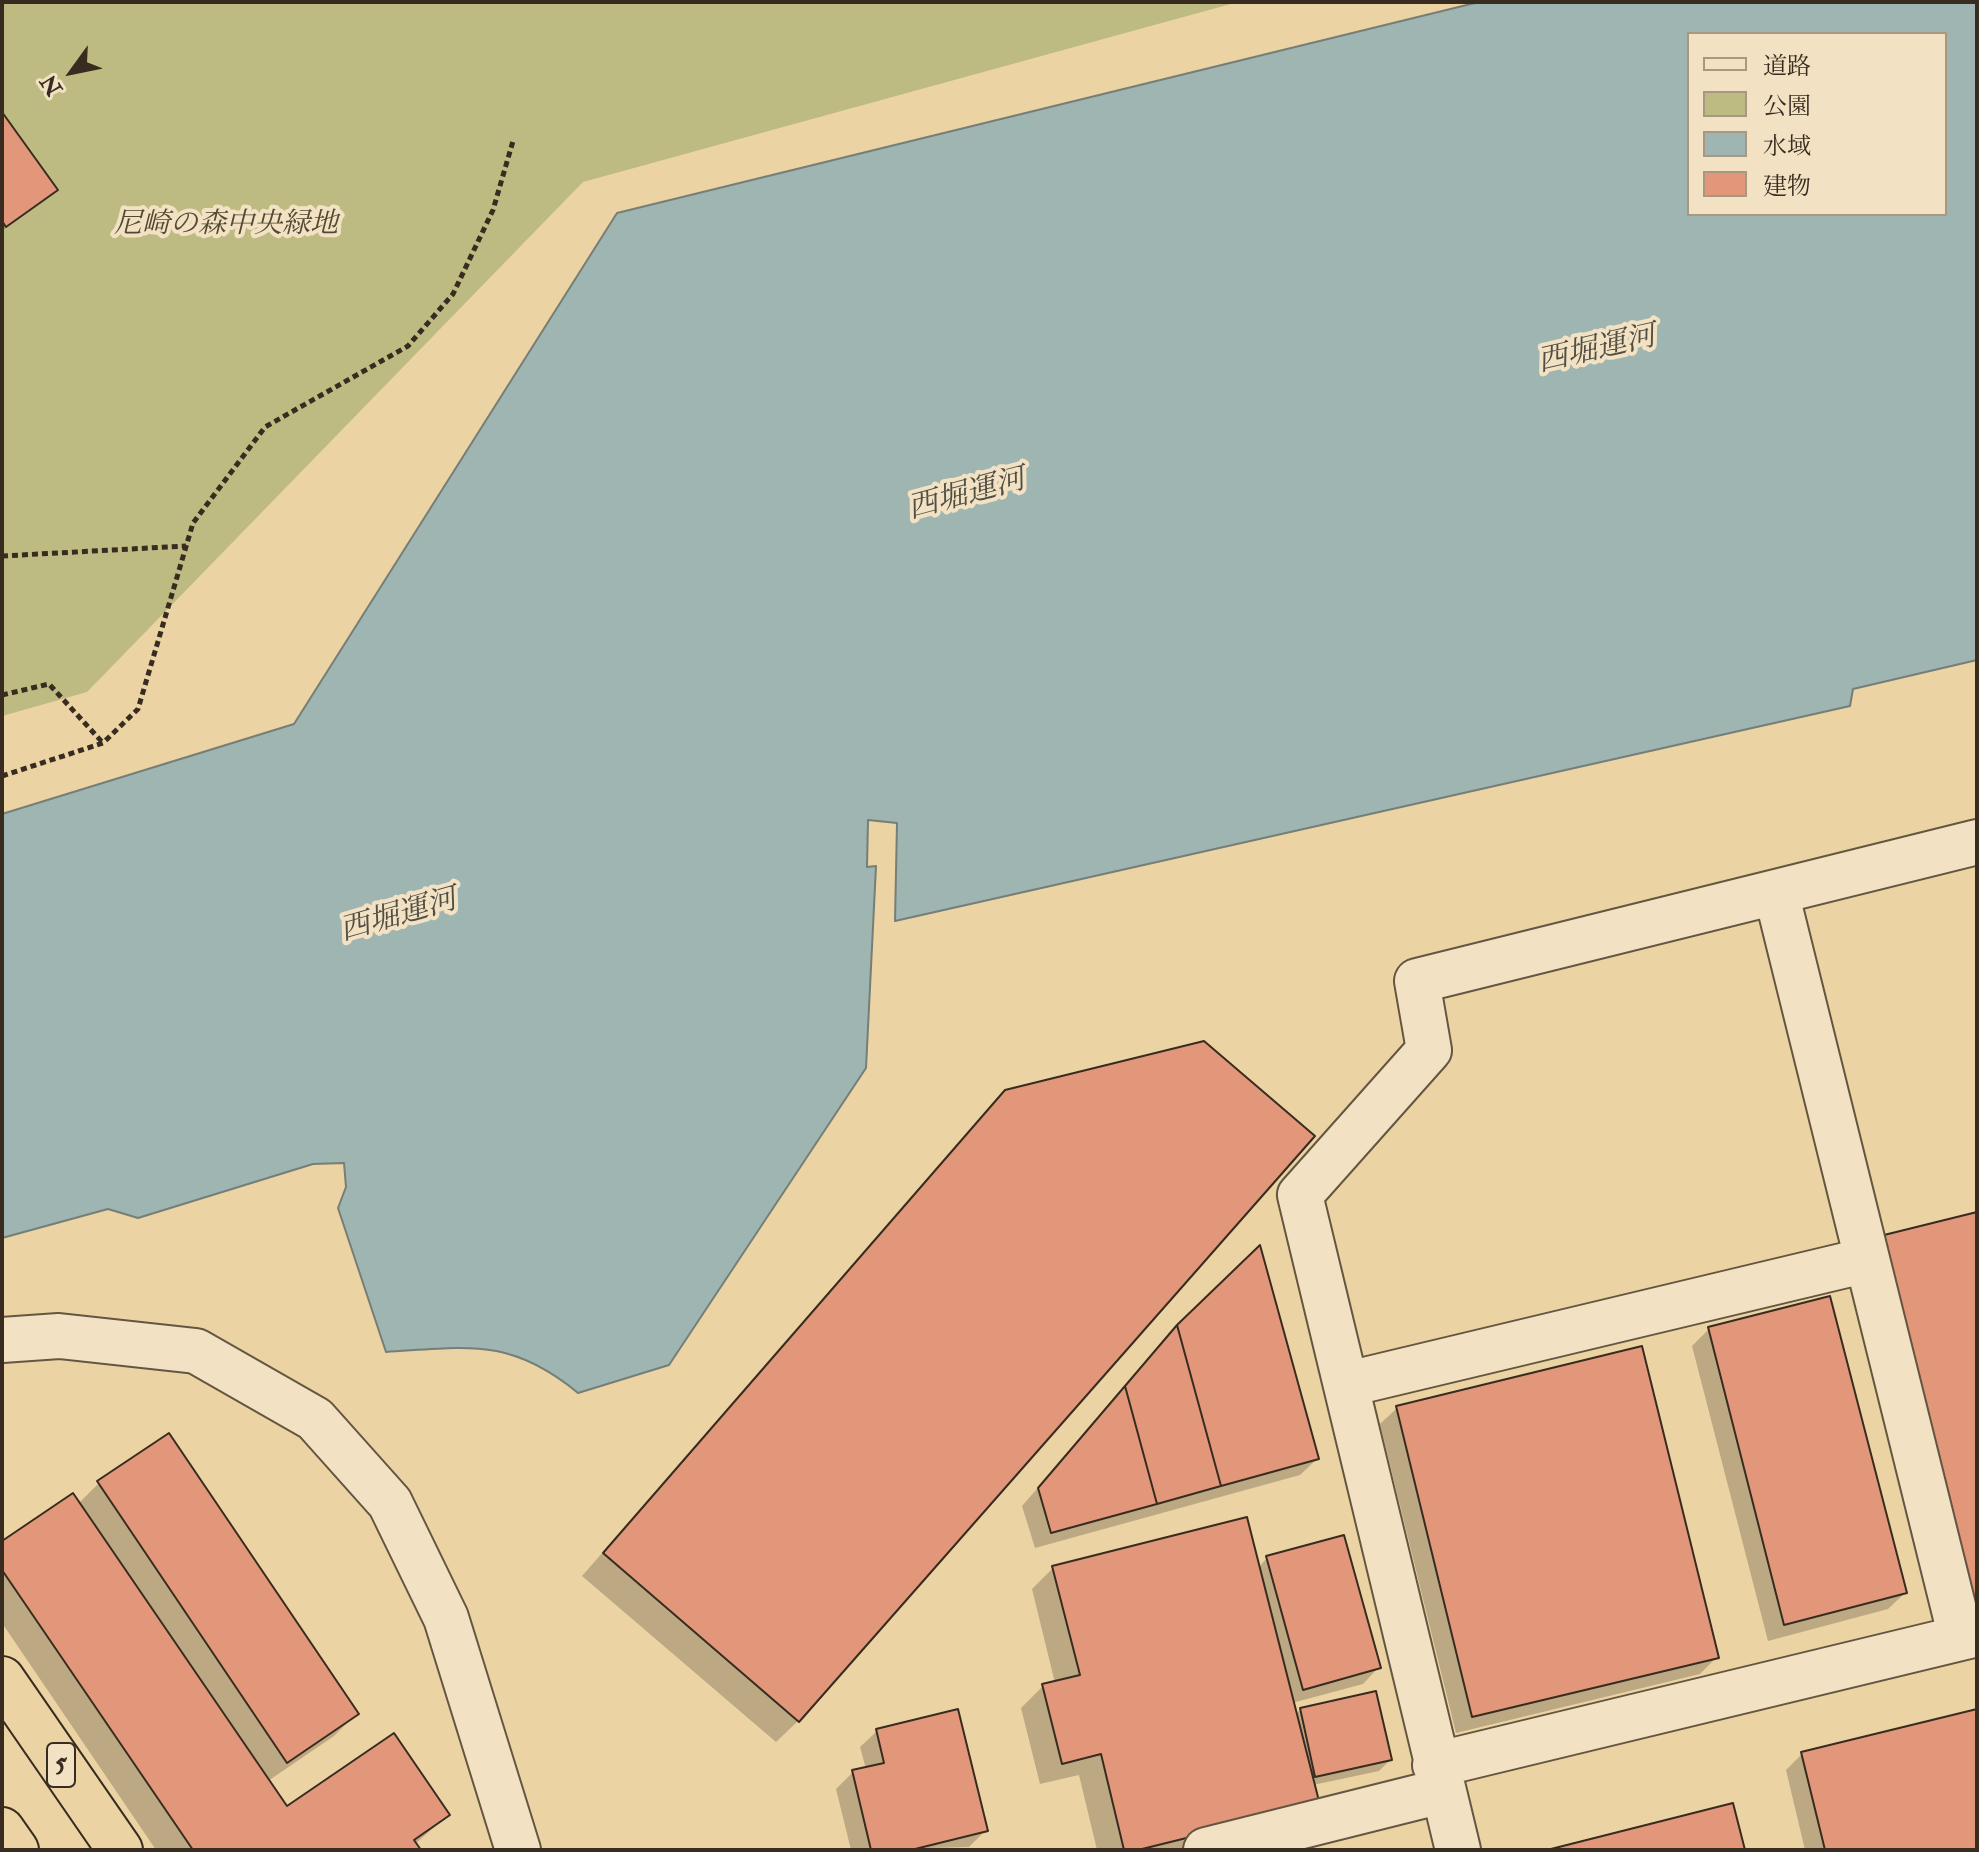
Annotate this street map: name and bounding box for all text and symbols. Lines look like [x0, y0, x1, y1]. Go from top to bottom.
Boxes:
north arrow [32, 32, 112, 112]
legend [1687, 32, 1947, 216]
text: 道路 [1763, 51, 1811, 82]
text: N [35, 69, 69, 101]
text: 公園 [1763, 91, 1811, 122]
text: 水域 [1763, 131, 1811, 162]
text: 建物 [1763, 171, 1811, 202]
park label: 尼崎の森中央緑地 [114, 209, 338, 243]
water label: 西堀運河 [1534, 320, 1660, 382]
water label: 西堀運河 [904, 463, 1030, 529]
water label: 西堀運河 [336, 883, 462, 951]
road number: 5 [47, 1743, 75, 1787]

